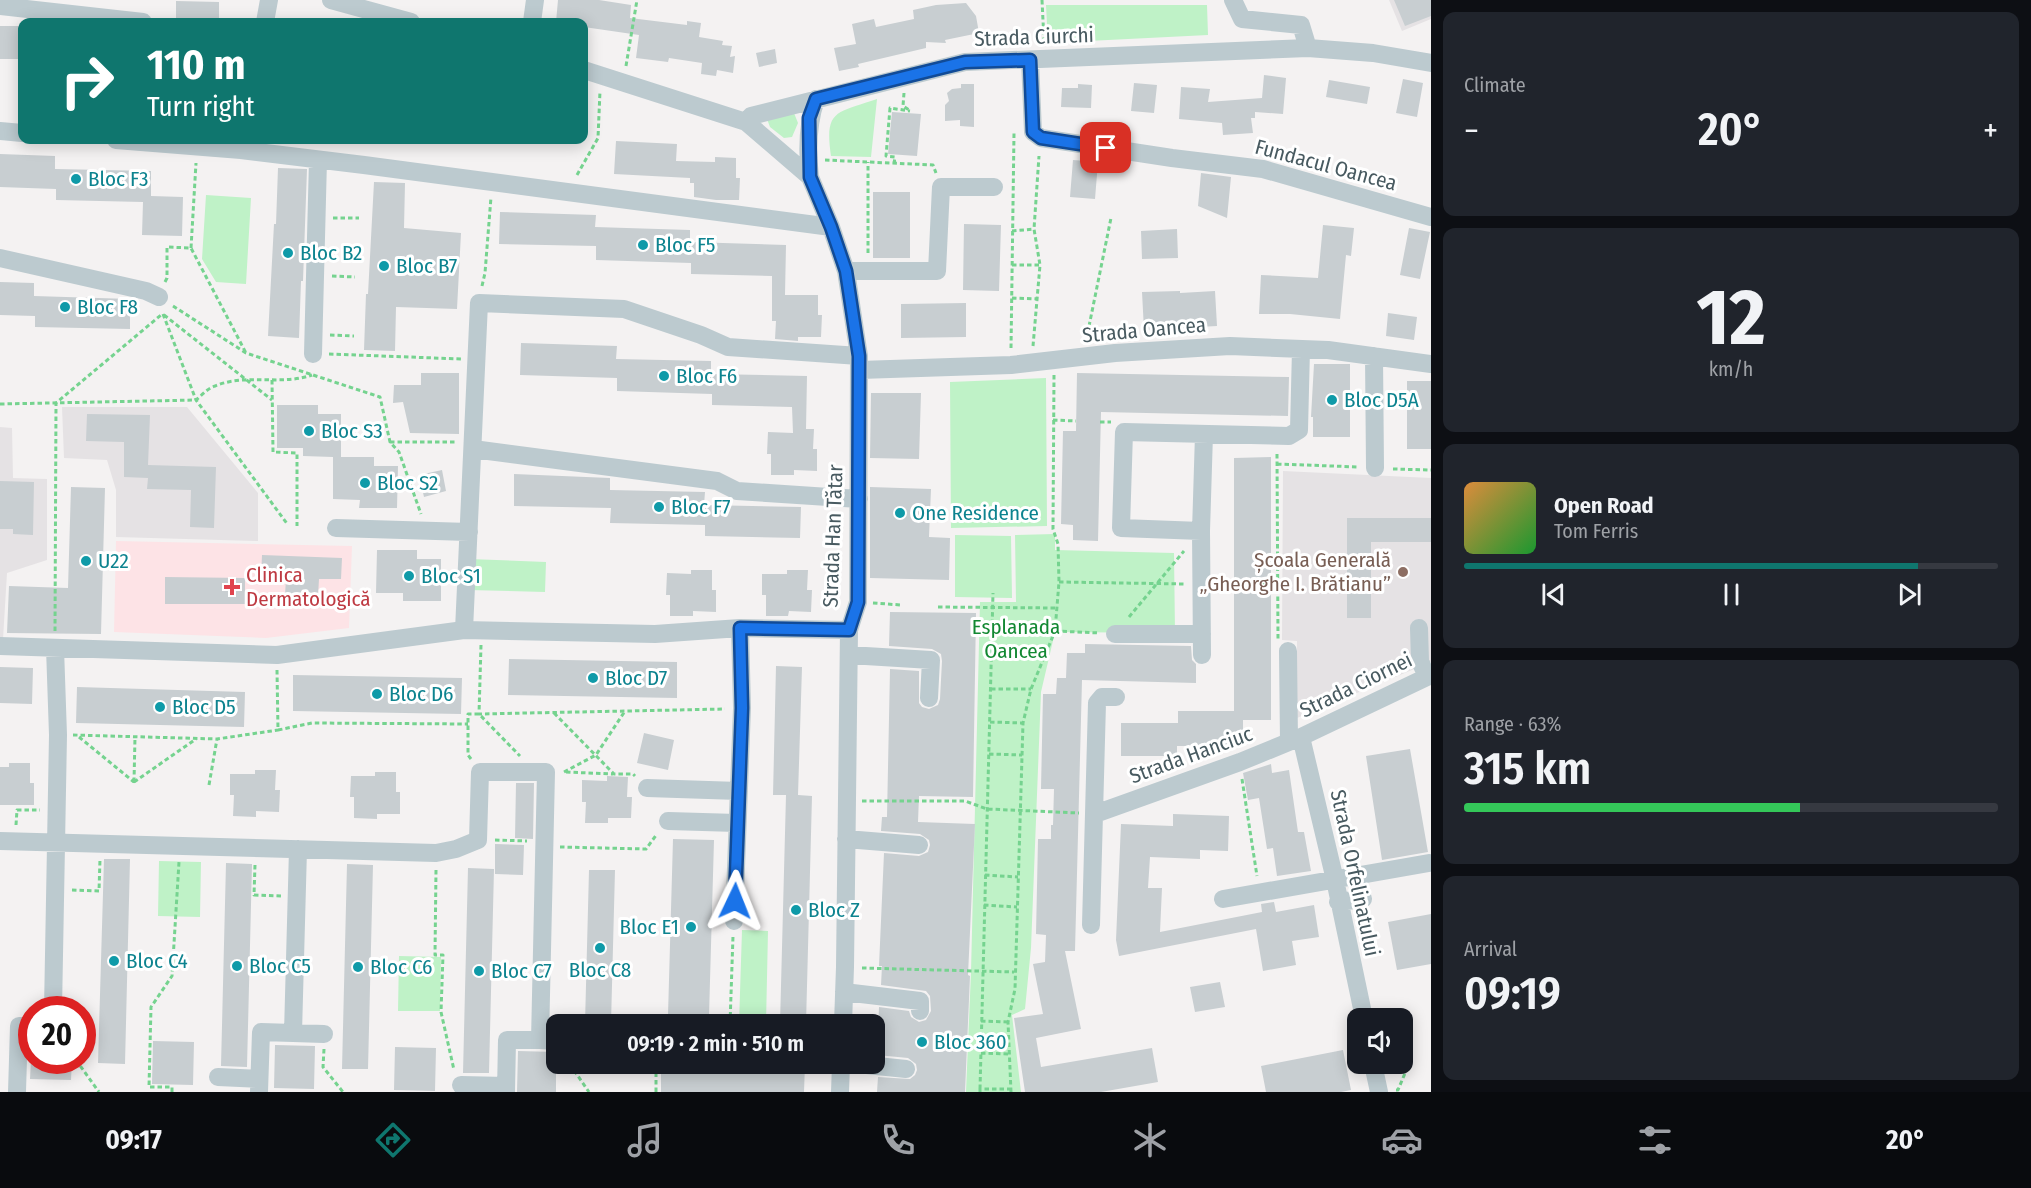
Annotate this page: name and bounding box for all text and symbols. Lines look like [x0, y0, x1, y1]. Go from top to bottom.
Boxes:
street label: Strada Ciurchi [974, 22, 1094, 52]
text: 110 m [147, 40, 246, 90]
icon: right [48, 42, 126, 120]
text: Climate [1464, 73, 1526, 97]
text: Turn right [147, 91, 255, 123]
text: 20° [1698, 103, 1764, 157]
text: − [1464, 111, 1479, 151]
text: + [1983, 111, 1998, 151]
pin [1080, 122, 1131, 173]
icon: arrive [1089, 131, 1122, 164]
street label: Fundacul Oancea [1252, 134, 1400, 196]
place label: Bloc F3 [88, 166, 149, 192]
marker: Bloc F3 [69, 172, 83, 186]
place label: Bloc F5 [655, 232, 715, 258]
marker: Bloc F5 [636, 238, 650, 252]
place label: Bloc B2 [300, 240, 362, 266]
marker: Bloc B2 [281, 246, 295, 260]
place label: Bloc B7 [396, 253, 457, 279]
marker: Bloc B7 [377, 259, 391, 273]
text: 12 [1696, 271, 1766, 365]
place label: Bloc F8 [77, 294, 138, 320]
marker: Bloc F8 [58, 300, 72, 314]
street label: Strada Oancea [1081, 312, 1207, 348]
text: km/h [1709, 357, 1753, 381]
place label: Bloc F6 [676, 363, 737, 389]
marker: Bloc F6 [657, 369, 671, 383]
place label: Bloc D5A [1344, 387, 1419, 413]
marker: Bloc D5A [1325, 393, 1339, 407]
place label: Bloc S3 [321, 418, 383, 444]
marker: Bloc S3 [302, 424, 316, 438]
street label: Strada Han Tătar [818, 463, 849, 608]
place label: Bloc S2 [377, 470, 438, 496]
marker: Bloc S2 [358, 476, 372, 490]
text: Open Road [1554, 492, 1654, 519]
place label: Bloc F7 [671, 494, 731, 520]
marker: Bloc F7 [652, 500, 666, 514]
place label: One Residence [912, 500, 1039, 526]
marker: One Residence [893, 506, 907, 520]
text: Tom Ferris [1554, 519, 1638, 543]
place label: Școala Generală „Gheorghe I. Brătianu” [1200, 547, 1391, 597]
place label: U22 [98, 548, 129, 574]
marker: U22 [79, 554, 93, 568]
place label: Clinica Dermatologică [246, 562, 371, 612]
place label: Bloc S1 [421, 563, 481, 589]
marker: Școala Generală „Gheorghe I. Brătianu” [1396, 565, 1410, 579]
marker: Bloc S1 [402, 569, 416, 583]
marker: Clinica Dermatologică [223, 578, 241, 596]
icon: previous [1537, 578, 1570, 611]
icon: pause [1715, 578, 1748, 611]
icon: next [1893, 578, 1926, 611]
park label: Esplanada Oancea [972, 614, 1060, 664]
street label: Strada Ciornei [1296, 647, 1416, 723]
place label: Bloc D7 [605, 665, 667, 691]
marker: Bloc D7 [586, 671, 600, 685]
place label: Bloc D6 [389, 681, 454, 707]
marker: Bloc D6 [370, 687, 384, 701]
place label: Bloc D5 [172, 694, 236, 720]
marker: Bloc D5 [153, 700, 167, 714]
text: Range · 63% [1464, 712, 1561, 736]
street label: Strada Hanciuc [1126, 721, 1256, 789]
text: 315 km [1464, 742, 1591, 796]
street label: Strada Orfelinatului [1325, 787, 1385, 959]
position arrow [703, 869, 767, 933]
place label: Bloc Z [808, 897, 860, 923]
marker: Bloc Z [789, 903, 803, 917]
place label: Bloc E1 [620, 914, 679, 940]
marker: Bloc E1 [684, 920, 698, 934]
text: Arrival [1464, 937, 1517, 961]
marker: Bloc C8 [593, 941, 607, 955]
place label: Bloc C4 [126, 948, 188, 974]
place label: Bloc C5 [249, 953, 311, 979]
marker: Bloc C4 [107, 954, 121, 968]
place label: Bloc C6 [370, 954, 432, 980]
place label: Bloc C8 [569, 957, 631, 983]
place label: Bloc C7 [491, 958, 552, 984]
marker: Bloc C5 [230, 959, 244, 973]
marker: Bloc C6 [351, 960, 365, 974]
marker: Bloc C7 [472, 964, 486, 978]
text: 09:19 [1464, 967, 1561, 1021]
speed limit sign: 20 [18, 996, 96, 1074]
map controls [1347, 1008, 1413, 1074]
button: sound [1347, 1008, 1413, 1074]
place label: Bloc 360 [934, 1029, 1007, 1055]
text: 09:19 · 2 min · 510 m [627, 1030, 804, 1057]
marker: Bloc 360 [915, 1035, 929, 1049]
icon: directions [372, 1119, 414, 1161]
icon: music [624, 1119, 666, 1161]
icon: phone [877, 1119, 919, 1161]
icon: climate [1129, 1119, 1171, 1161]
icon: car [1381, 1119, 1423, 1161]
icon: filters [1634, 1119, 1676, 1161]
text: 09:17 [105, 1124, 162, 1156]
text: 20° [1886, 1124, 1926, 1156]

